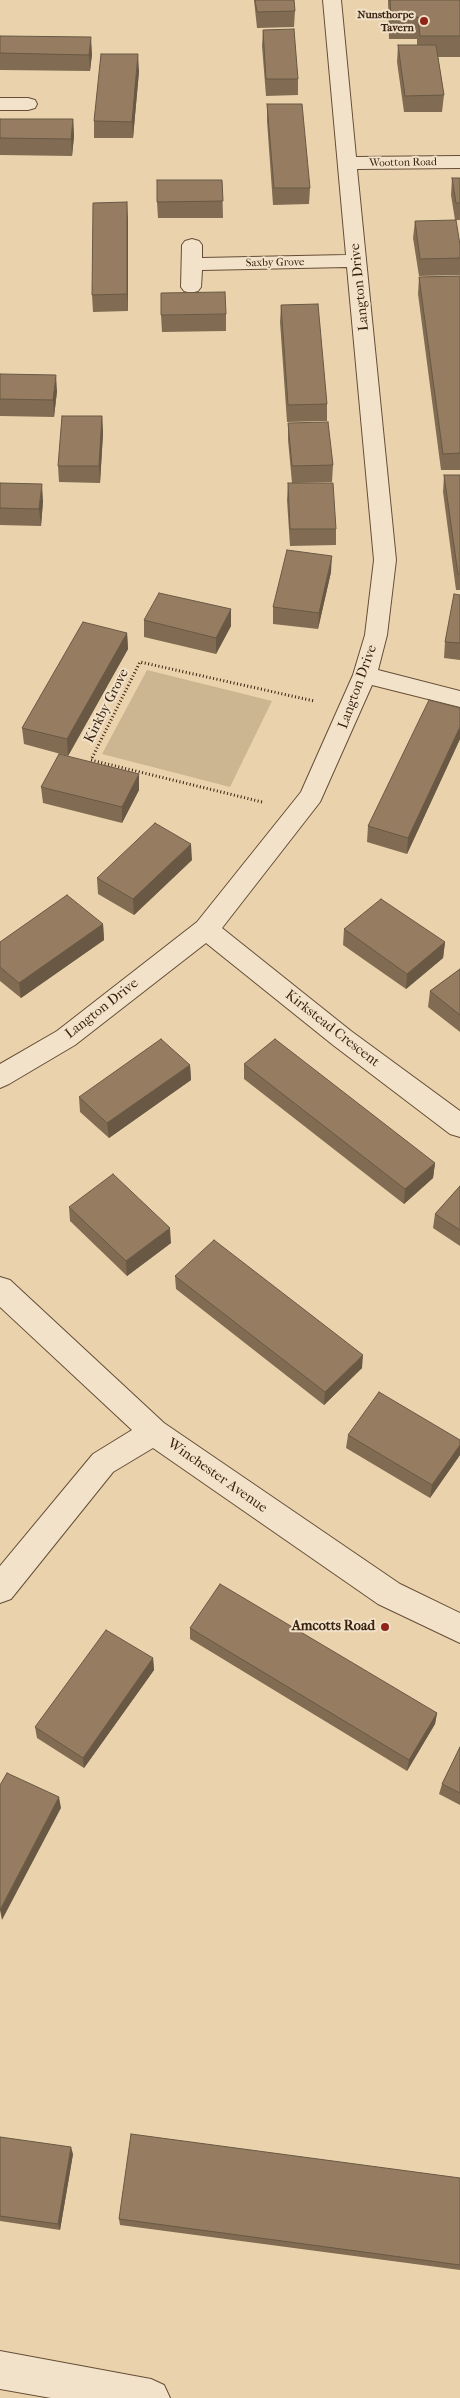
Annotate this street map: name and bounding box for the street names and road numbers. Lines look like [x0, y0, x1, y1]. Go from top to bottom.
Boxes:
street label: Wootton Road [369, 156, 437, 170]
street label: Langton Drive [347, 242, 373, 332]
street label: Saxby Grove [246, 256, 304, 270]
street label: Langton Drive [335, 643, 381, 731]
street label: Kirkby Grove [81, 666, 133, 746]
street label: Langton Drive [62, 975, 142, 1043]
street label: Kirkstead Crescent [282, 987, 382, 1071]
street label: Winchester Avenue [164, 1435, 270, 1517]

